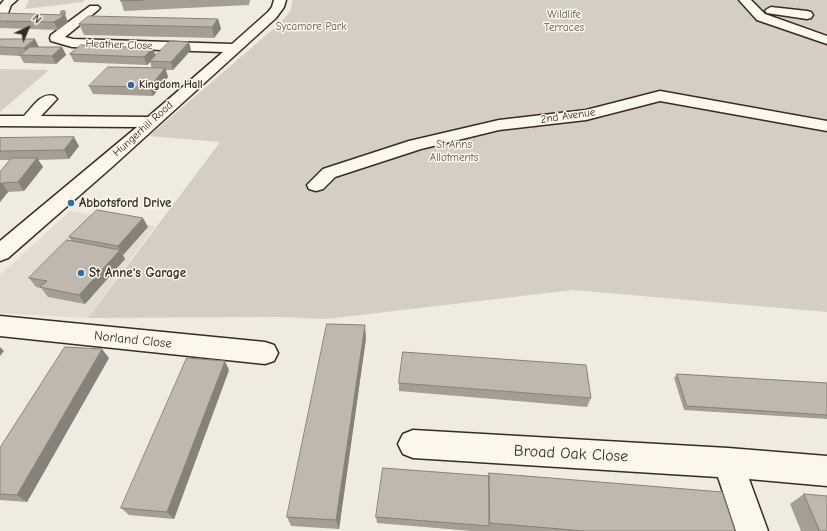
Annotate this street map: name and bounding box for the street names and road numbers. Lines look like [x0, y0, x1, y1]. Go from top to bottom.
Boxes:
street label: Heather Close [85, 37, 153, 53]
street label: Hungerhill Road [110, 99, 176, 159]
street label: 2nd Avenue [540, 106, 596, 126]
street label: Norland Close [93, 328, 173, 352]
street label: Broad Oak Close [513, 441, 629, 467]

